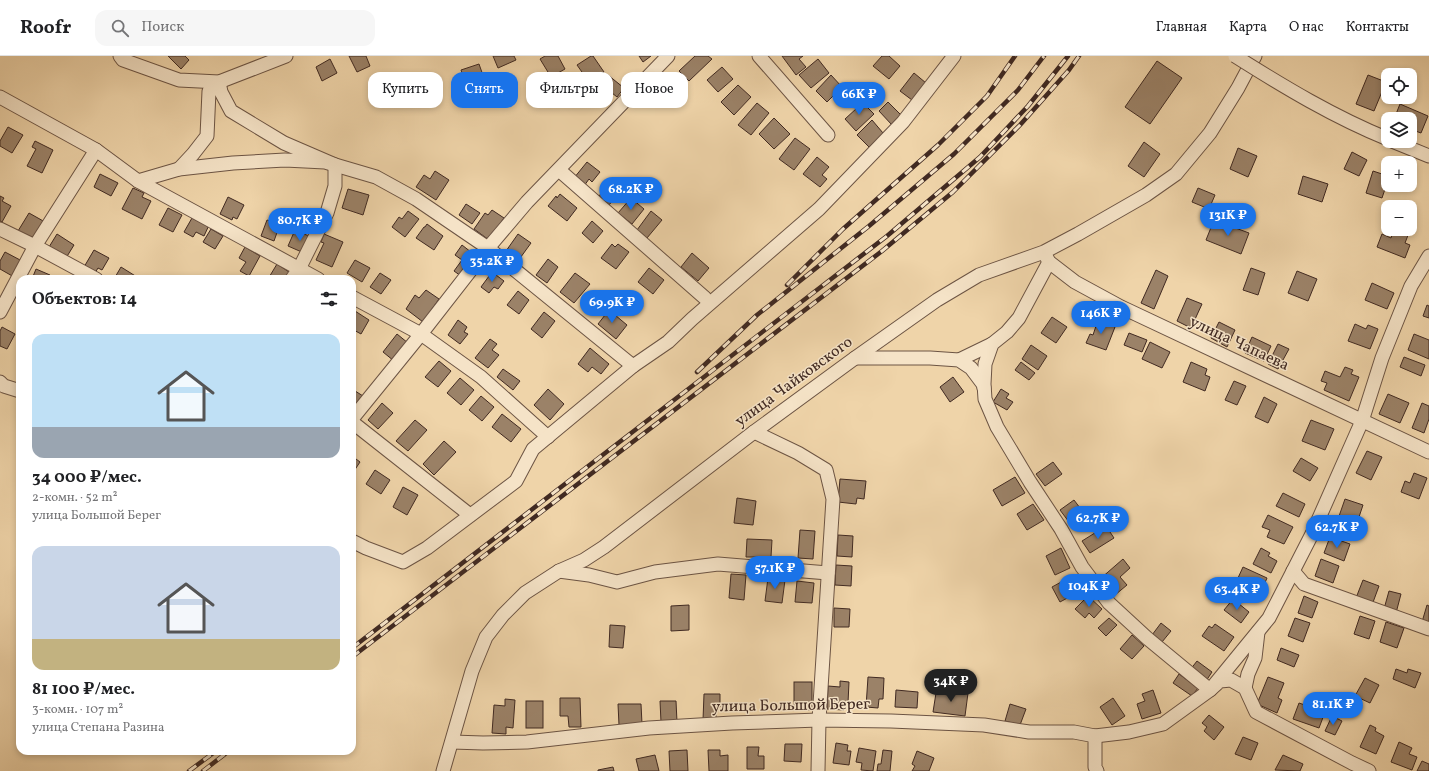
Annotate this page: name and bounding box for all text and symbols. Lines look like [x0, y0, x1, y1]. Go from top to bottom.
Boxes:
search box [95, 10, 375, 46]
text: Roofr [20, 15, 71, 41]
icon: search [109, 17, 131, 39]
text: Поиск [141, 17, 184, 38]
text: Главная [1156, 18, 1207, 37]
text: Карта [1229, 18, 1267, 37]
text: О нас [1289, 18, 1324, 37]
text: Контакты [1346, 18, 1409, 37]
map controls [1381, 68, 1417, 236]
button: locate [1381, 68, 1417, 104]
chip: Купить [368, 72, 443, 108]
chip: Снять [451, 72, 518, 108]
chip: Фильтры [526, 72, 613, 108]
chip: Новое [621, 72, 688, 108]
pin: 66K ₽ [831, 82, 887, 116]
text: 66K ₽ [841, 86, 877, 104]
button: layers [1381, 112, 1417, 148]
button: + [1381, 156, 1417, 192]
pin: 68.2K ₽ [594, 177, 668, 211]
text: 68.2K ₽ [608, 181, 654, 199]
button: − [1381, 200, 1417, 236]
pin: 131K ₽ [1195, 203, 1261, 237]
text: 131K ₽ [1209, 207, 1247, 225]
pin: 80.7K ₽ [263, 208, 337, 242]
text: 80.7K ₽ [277, 212, 323, 230]
pin: 35.2K ₽ [455, 249, 529, 283]
text: 35.2K ₽ [470, 253, 514, 271]
text: Объектов: 14 [32, 288, 137, 311]
icon: filters [318, 288, 340, 310]
pin: 69.9K ₽ [575, 290, 649, 324]
text: 69.9K ₽ [589, 294, 635, 312]
pin: 146K ₽ [1068, 301, 1134, 335]
text: 146K ₽ [1080, 305, 1122, 323]
street label: улица Чапаева [1185, 311, 1293, 377]
street label: улица Чайковского [731, 332, 857, 432]
icon: home [150, 360, 222, 432]
text: 34 000 ₽/мес. [32, 466, 142, 489]
text: 2-комн. · 52 m² [32, 489, 118, 507]
pin: 62.7K ₽ [1061, 506, 1135, 540]
text: улица Большой Берег [32, 507, 161, 525]
text: 62.7K ₽ [1076, 510, 1120, 528]
pin: 62.7K ₽ [1300, 515, 1374, 549]
text: 62.7K ₽ [1315, 519, 1359, 537]
pin: 57.1K ₽ [738, 556, 812, 590]
text: 57.1K ₽ [754, 560, 796, 578]
icon: home [150, 572, 222, 644]
pin: 104K ₽ [1056, 574, 1122, 608]
pin: 63.4K ₽ [1200, 577, 1274, 611]
text: 104K ₽ [1068, 578, 1110, 596]
text: 63.4K ₽ [1214, 581, 1260, 599]
pin: 34K ₽ [923, 669, 979, 703]
text: 34K ₽ [933, 673, 969, 691]
text: 81 100 ₽/мес. [32, 678, 135, 701]
pin: 81.1K ₽ [1296, 692, 1370, 726]
street label: улица Большой Берег [712, 694, 870, 718]
text: 81.1K ₽ [1312, 696, 1354, 714]
text: 3-комн. · 107 m² [32, 701, 123, 719]
text: улица Степана Разина [32, 719, 165, 737]

